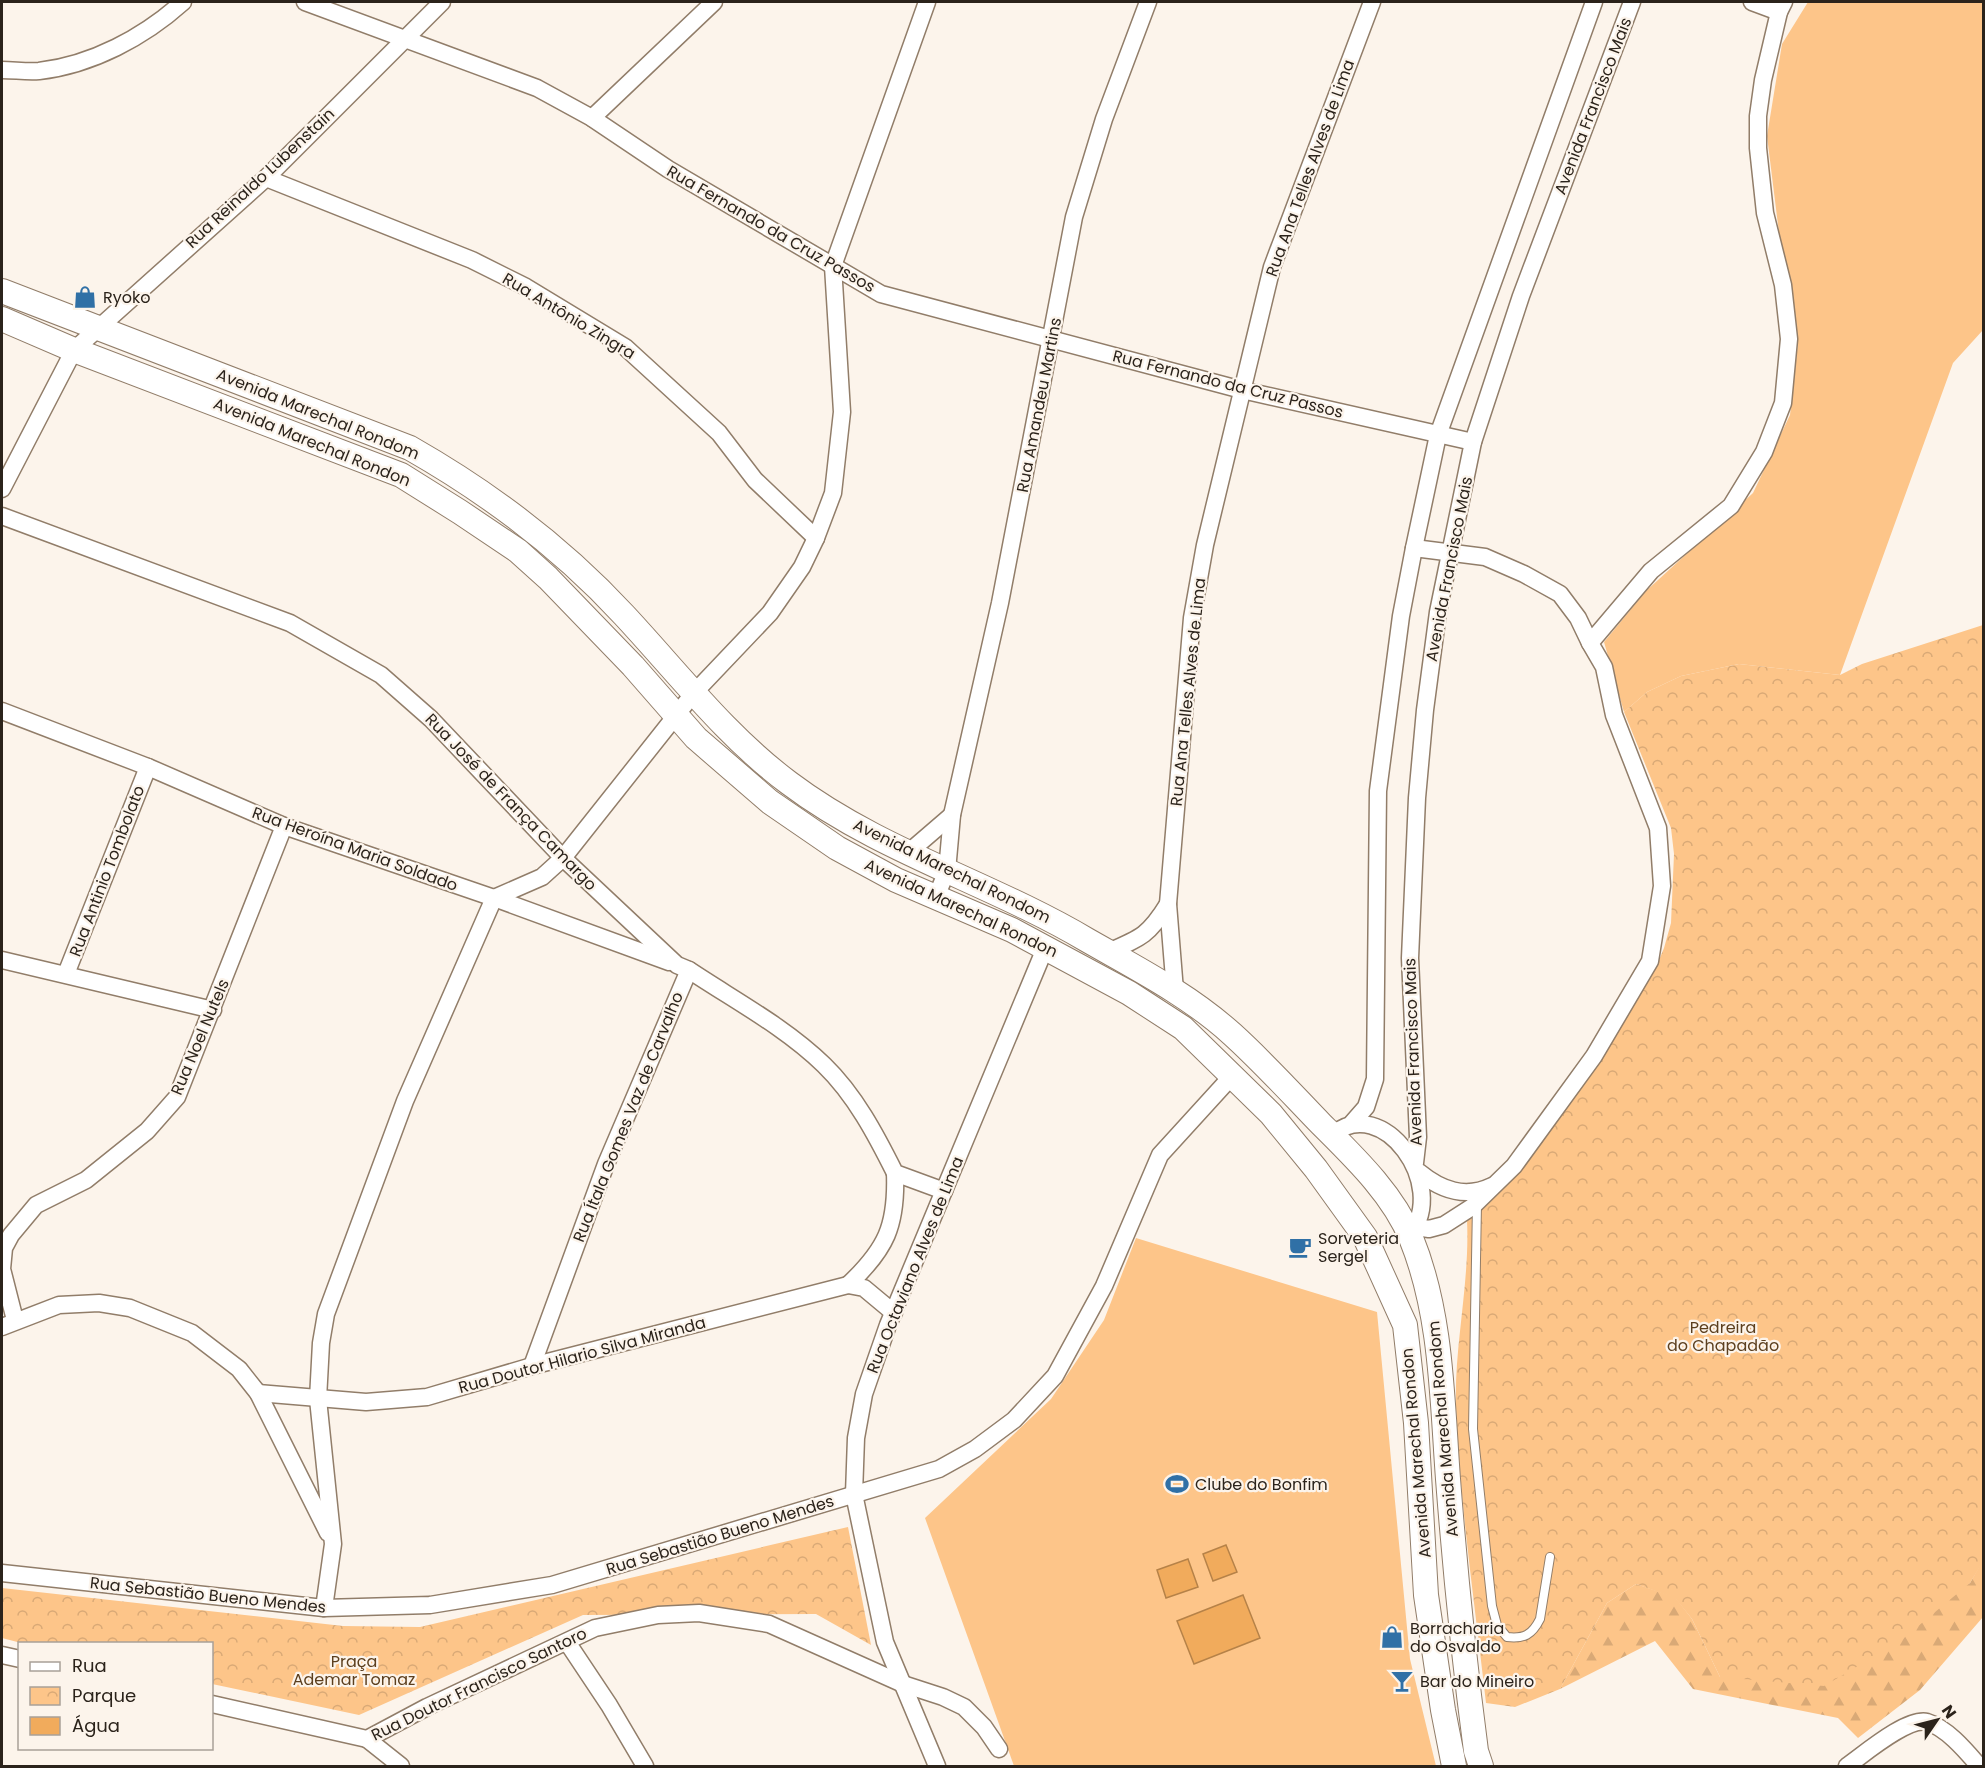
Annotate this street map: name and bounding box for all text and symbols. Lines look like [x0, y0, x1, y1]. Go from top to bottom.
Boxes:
street label: Avenida Francisco Mais [1549, 14, 1637, 198]
street label: Rua Ana Telles Alves de Lima [1260, 56, 1360, 280]
street label: Rua Reinaldo Lubenstain [180, 103, 340, 253]
street label: Rua Fernando da Cruz Passos [663, 160, 879, 298]
street label: Rua Antônio Zingra [498, 267, 640, 365]
shop icon: Ryoko [72, 284, 98, 310]
place label: Ryoko [103, 286, 150, 309]
street label: Rua Amandeu Martins [1011, 316, 1067, 494]
street label: Rua Fernando da Cruz Passos [1110, 344, 1346, 424]
street label: Avenida Marechal Rondom [213, 363, 423, 465]
street label: Avenida Marechal Rondon [210, 392, 414, 492]
street label: Avenida Francisco Mais [1420, 475, 1478, 663]
street label: Rua Ana Telles Alves de Lima [1165, 577, 1211, 807]
street label: Rua José de França Camargo [420, 708, 602, 896]
street label: Rua Antinio Tombolato [64, 782, 150, 960]
street label: Rua Heroína Maria Soldado [249, 801, 461, 897]
street label: Avenida Marechal Rondom [849, 813, 1055, 929]
street label: Avenida Marechal Rondon [861, 853, 1061, 963]
street label: Avenida Francisco Mais [1398, 958, 1428, 1146]
street label: Rua Noel Nutels [165, 975, 235, 1099]
street label: Rua Ítala Gomes Vaz de Carvalho [567, 988, 689, 1246]
street label: Rua Octaviano Alves de Lima [861, 1153, 969, 1377]
place label: Sorveteria Sergel [1318, 1227, 1399, 1268]
cafe icon: Sorveteria Sergel [1287, 1234, 1313, 1260]
street label: Rua Doutor Hilario Silva Miranda [456, 1311, 708, 1399]
park label: Pedreira do Chapadão [1667, 1316, 1779, 1357]
street label: Avenida Marechal Rondom [1422, 1320, 1464, 1538]
street label: Avenida Marechal Rondon [1395, 1347, 1437, 1559]
sports icon: Clube do Bonfim [1164, 1471, 1190, 1497]
place label: Clube do Bonfim [1195, 1473, 1328, 1496]
street label: Rua Sebastião Bueno Mendes [603, 1489, 837, 1581]
street label: Rua Sebastião Bueno Mendes [89, 1571, 327, 1619]
place label: Borracharia do Osvaldo [1410, 1617, 1504, 1658]
street label: Rua Doutor Francisco Santoro [367, 1622, 591, 1746]
shop icon: Borracharia do Osvaldo [1379, 1624, 1405, 1650]
legend [18, 1642, 213, 1750]
park label: Praça Ademar Tomaz [293, 1650, 415, 1691]
text: Rua [72, 1653, 107, 1678]
bar icon: Bar do Mineiro [1389, 1668, 1415, 1694]
place label: Bar do Mineiro [1420, 1670, 1534, 1693]
text: Parque [72, 1683, 136, 1708]
north arrow [1907, 1690, 1967, 1750]
text: N [1936, 1700, 1962, 1723]
text: Água [72, 1713, 120, 1738]

